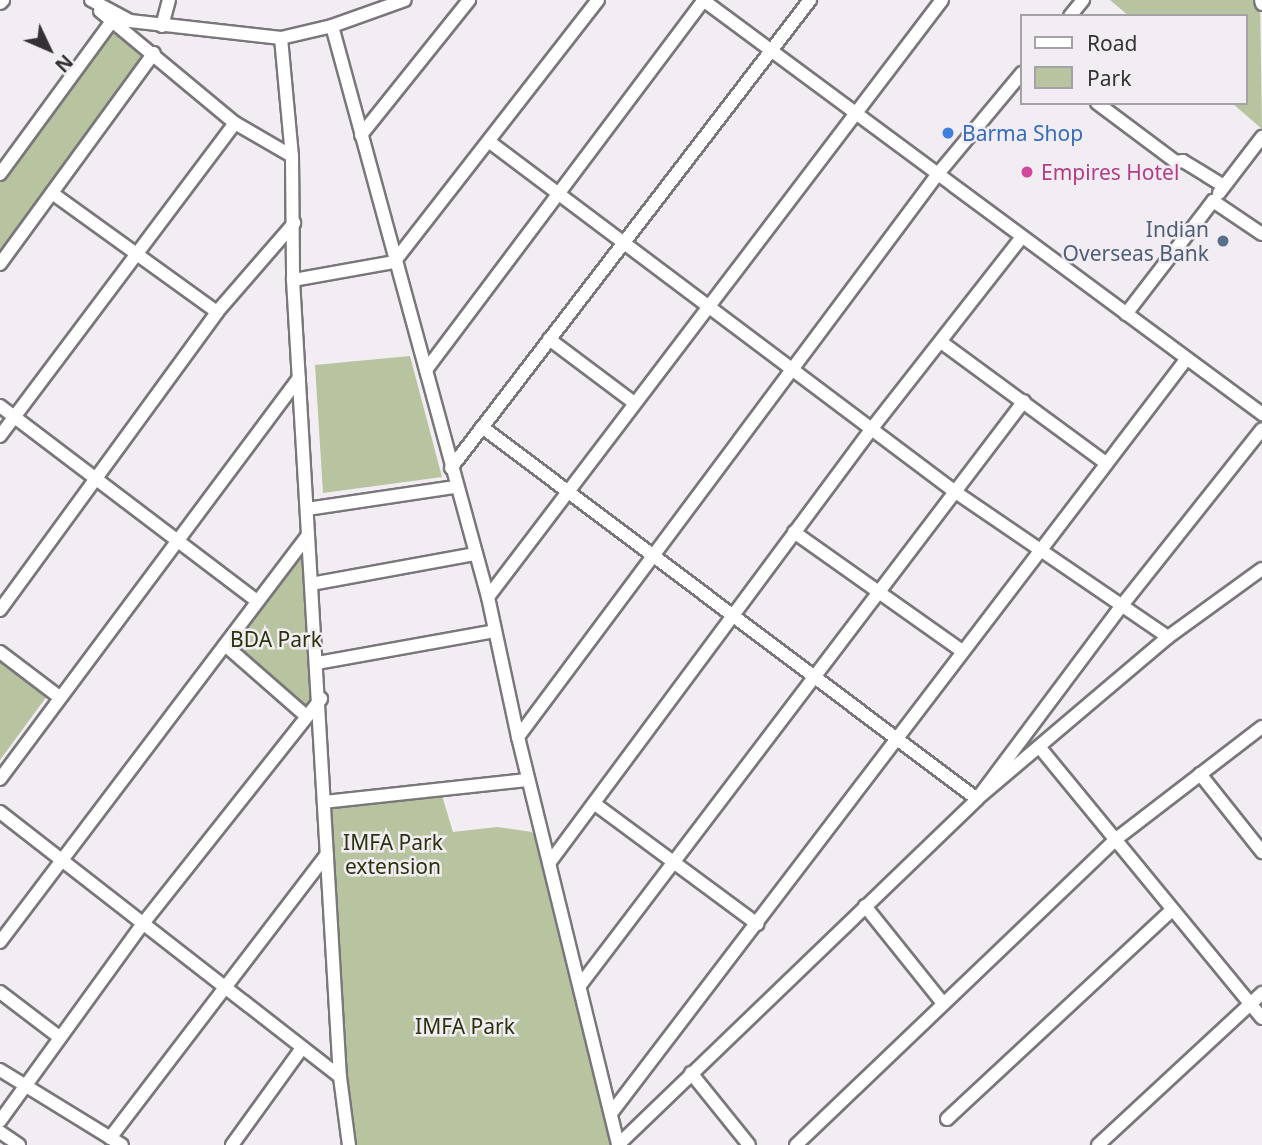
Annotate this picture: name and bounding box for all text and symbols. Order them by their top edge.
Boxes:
north arrow [14,14,84,84]
legend [1020,14,1248,105]
text: Road [1087,29,1137,57]
text: N [49,49,79,78]
text: Park [1087,64,1131,92]
place label: Barma Shop [962,120,1083,146]
marker: Barma Shop [940,125,956,141]
place label: Empires Hotel [1041,159,1179,185]
marker: Empires Hotel [1019,164,1035,180]
place label: Indian Overseas Bank [1063,216,1209,266]
marker: Indian Overseas Bank [1215,233,1231,249]
park label: BDA Park [230,626,322,652]
park label: IMFA Park extension [343,829,443,879]
park label: IMFA Park [415,1013,515,1039]

